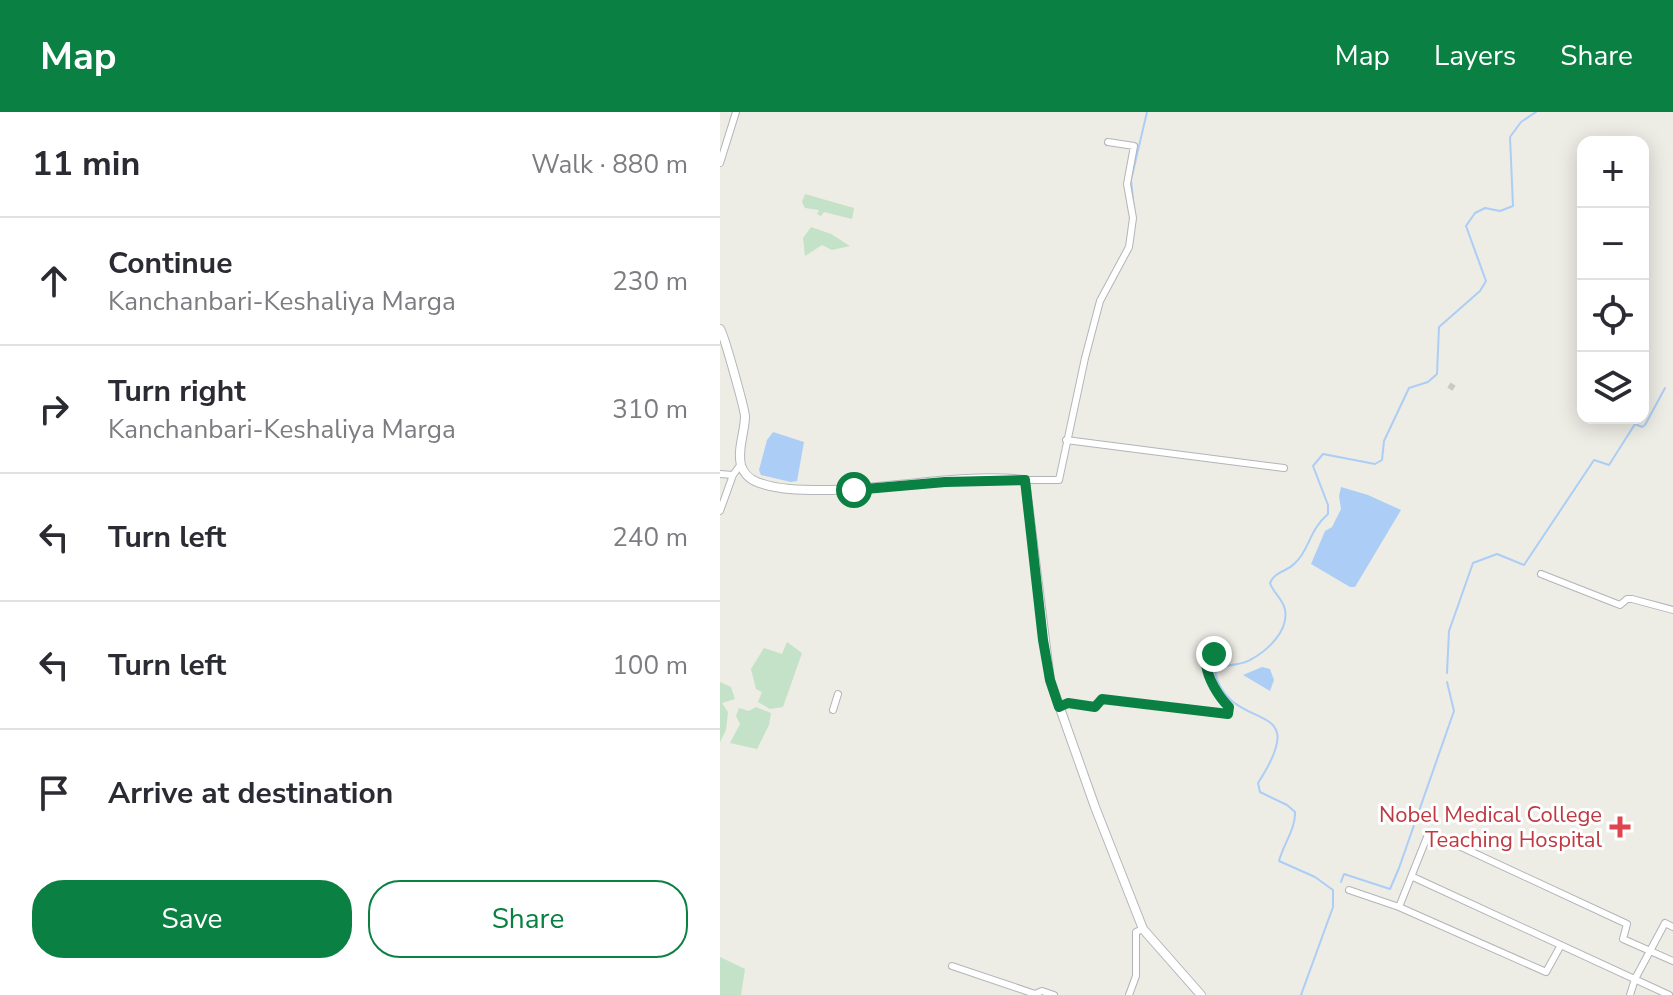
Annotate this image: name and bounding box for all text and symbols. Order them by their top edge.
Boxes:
text: Map [40,31,117,82]
text: Map [1335,37,1390,75]
text: Layers [1434,37,1516,75]
text: Share [1560,37,1633,75]
map controls [1577,136,1649,424]
button: + [1577,136,1649,208]
text: 11 min [32,141,140,187]
text: Walk · 880 m [531,147,688,182]
button: − [1577,208,1649,280]
text: Continue [108,243,233,284]
icon: ahead [32,259,76,303]
text: 230 m [612,264,688,299]
button: locate [1577,280,1649,352]
text: Kanchanbari-Keshaliya Marga [108,284,456,319]
button: layers [1577,352,1649,424]
text: Turn right [108,371,246,412]
icon: right [32,387,76,431]
text: 310 m [612,392,688,427]
text: Kanchanbari-Keshaliya Marga [108,412,456,447]
route start [836,472,872,508]
icon: left [32,515,76,559]
text: Turn left [108,517,226,558]
text: 240 m [612,520,688,555]
route end [1196,636,1232,672]
icon: left [32,643,76,687]
text: Turn left [108,645,226,686]
text: 100 m [612,648,688,683]
icon: arrive [32,771,76,815]
text: Arrive at destination [108,773,393,814]
place label: Nobel Medical College Teaching Hospital [1379,800,1602,855]
marker: Nobel Medical College Teaching Hospital [1609,816,1631,838]
button: Save [32,880,352,958]
button: Share [368,880,688,958]

